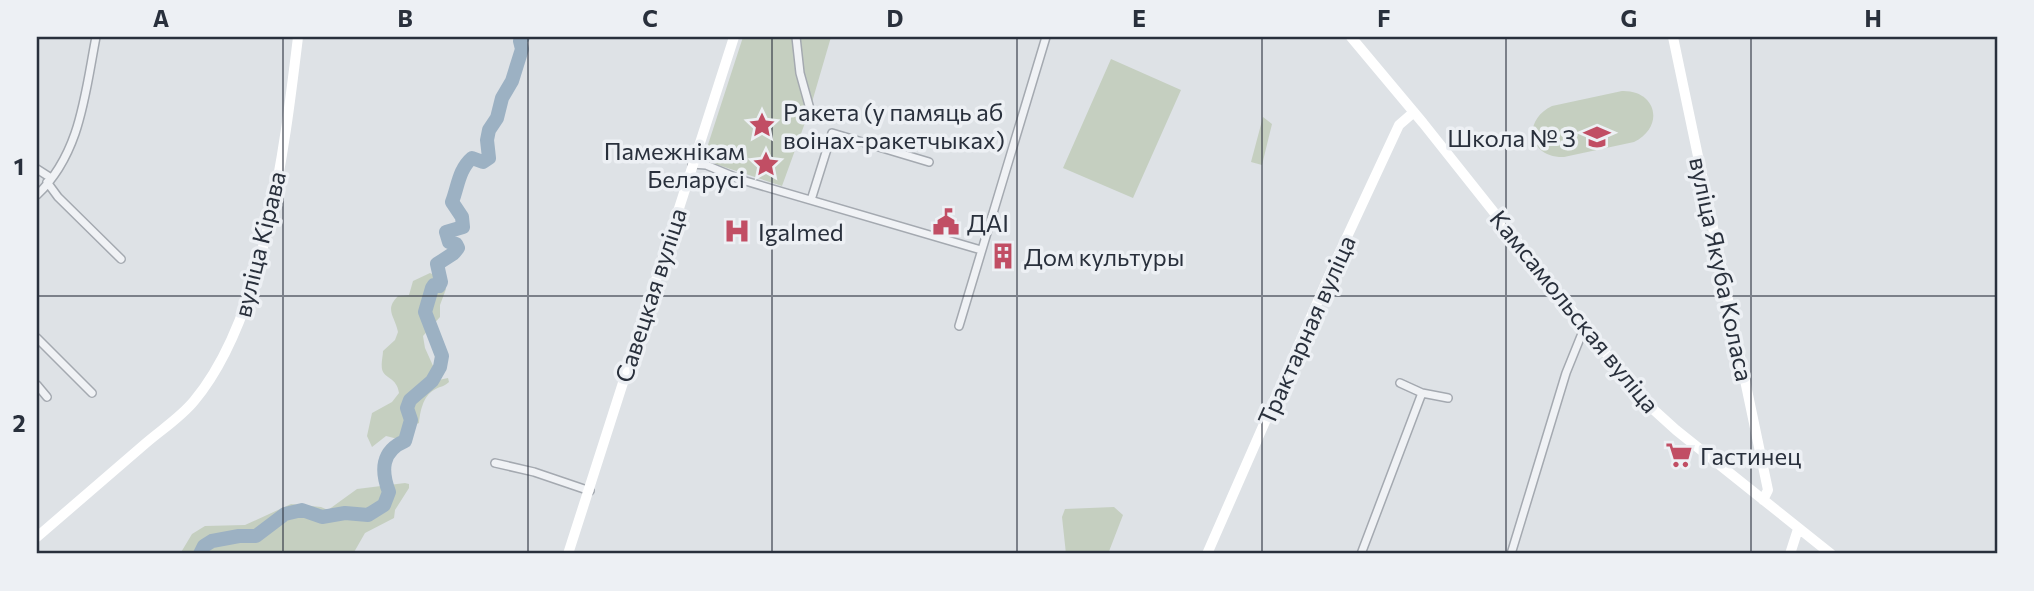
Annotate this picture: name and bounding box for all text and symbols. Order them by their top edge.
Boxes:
text: A [153,4,170,32]
text: B [397,4,413,32]
text: C [642,4,658,32]
text: D [887,4,904,32]
text: E [1132,4,1146,32]
text: F [1377,4,1391,32]
text: G [1621,4,1637,32]
text: H [1864,4,1882,32]
place label: Ракета (у памяць аб воінах-ракетчыках) [783,97,1005,154]
place icon: Ракета (у памяць аб воінах-ракетчыках) [747,110,777,140]
school or university icon: Школа № 3 [1582,122,1612,152]
place label: Школа № 3 [1447,123,1576,152]
place label: Памежнікам Беларусі [604,136,745,193]
place icon: Памежнікам Беларусі [751,149,781,179]
text: 1 [14,152,24,180]
street label: вуліца Якуба Коласа [1684,154,1760,384]
street label: вуліца Кірава [227,168,291,320]
street label: Савецкая вуліца [608,204,692,386]
street label: Камсамольская вуліца [1484,204,1666,418]
public building icon: ДАІ [931,207,961,237]
place label: ДАІ [967,208,1009,237]
hospital icon: Igalmed [722,216,752,246]
place label: Igalmed [758,217,844,246]
street label: Трактарная вуліца [1251,231,1361,429]
building icon: Дом культуры [988,241,1018,271]
place label: Дом культуры [1024,242,1184,271]
text: 2 [12,409,26,437]
supermarket icon: Гастинец [1664,440,1694,470]
place label: Гастинец [1700,441,1801,470]

